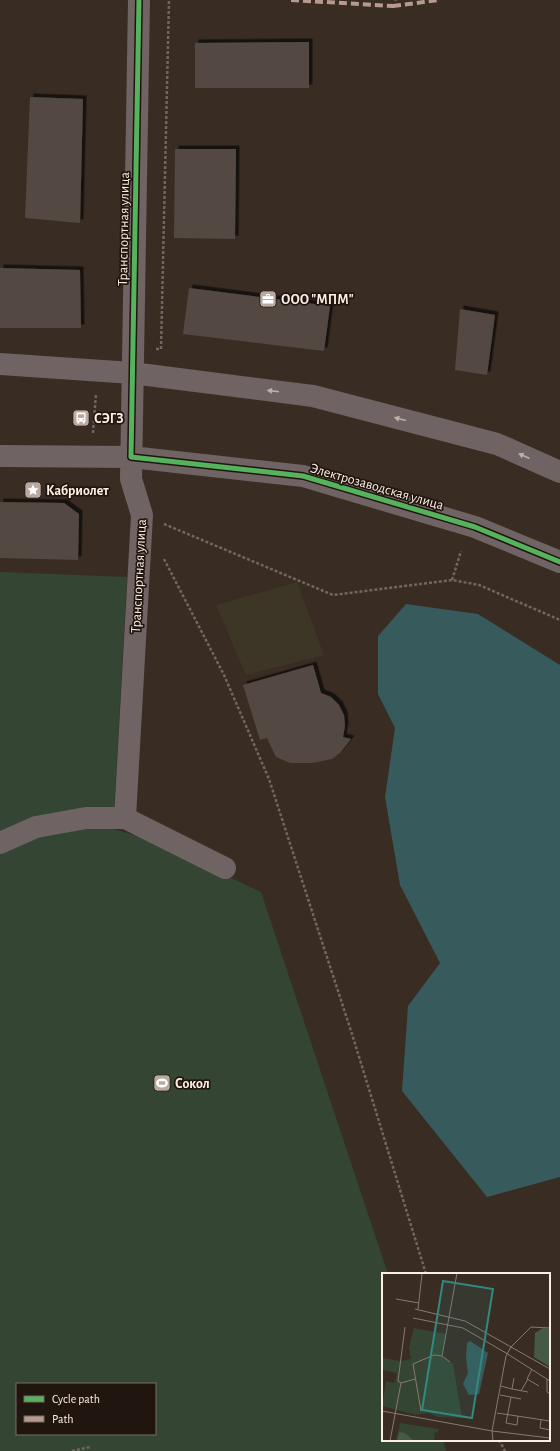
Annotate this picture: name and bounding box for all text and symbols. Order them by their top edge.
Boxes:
street label: Транспортная улица [116,171,132,286]
office icon: ООО "МПМ" [258,289,278,309]
place label: ООО "МПМ" [281,293,354,307]
one-way arrow [267,388,279,394]
bus stop icon: СЭГЗ [71,408,91,428]
place label: СЭГЗ [94,412,124,426]
one-way arrow [394,416,406,422]
one-way arrow [519,453,530,459]
street label: Электрозаводская улица [308,461,446,513]
place icon: Кабриолет [23,480,43,500]
place label: Кабриолет [46,484,109,498]
street label: Транспортная улица [129,518,149,633]
sports icon: Сокол [152,1073,172,1093]
place label: Сокол [175,1077,210,1091]
inset map [382,1273,550,1441]
legend [16,1383,156,1435]
text: Cycle path [52,1393,100,1406]
text: Path [52,1413,74,1425]

